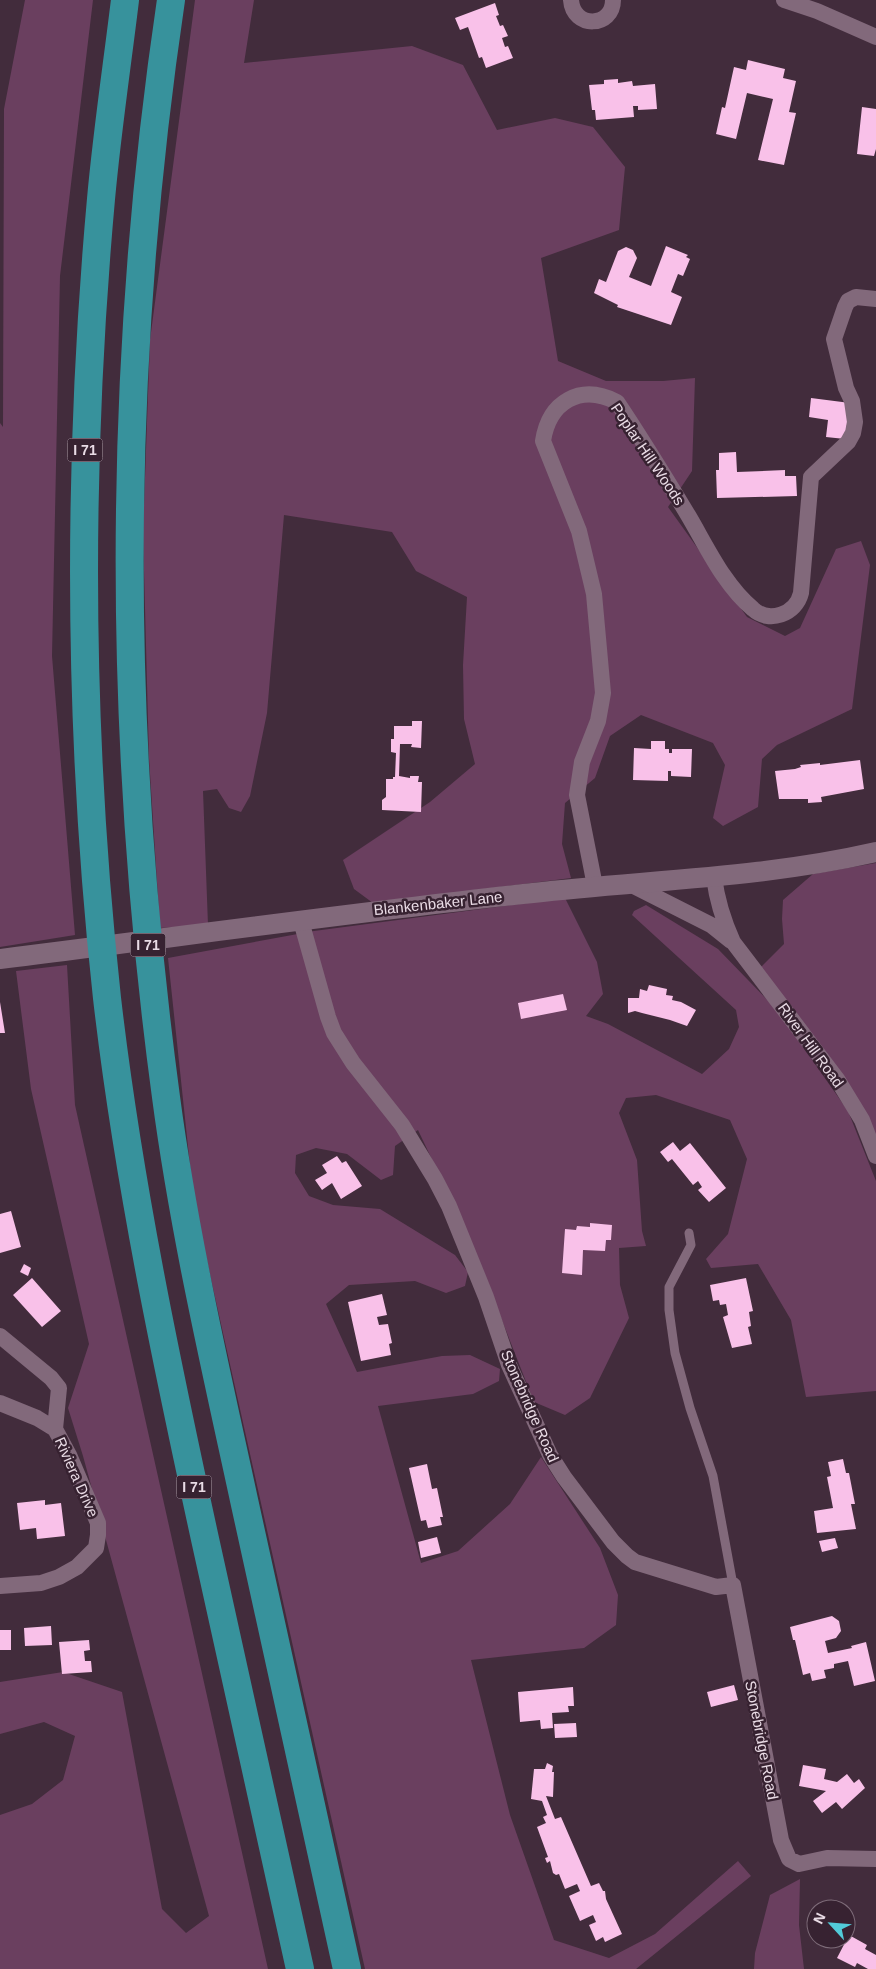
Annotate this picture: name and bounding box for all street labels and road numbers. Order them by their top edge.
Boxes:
street label: Poplar Hill Woods [608,400,688,508]
road number: I 71 [68,438,102,462]
street label: Blankenbaker Lane [373,888,503,918]
road number: I 71 [130,934,166,956]
street label: River Hill Road [775,1000,847,1090]
street label: Stonebridge Road [498,1347,562,1465]
street label: Riviera Drive [52,1434,102,1520]
road number: I 71 [176,1475,212,1498]
street label: Stonebridge Road [742,1679,782,1801]

